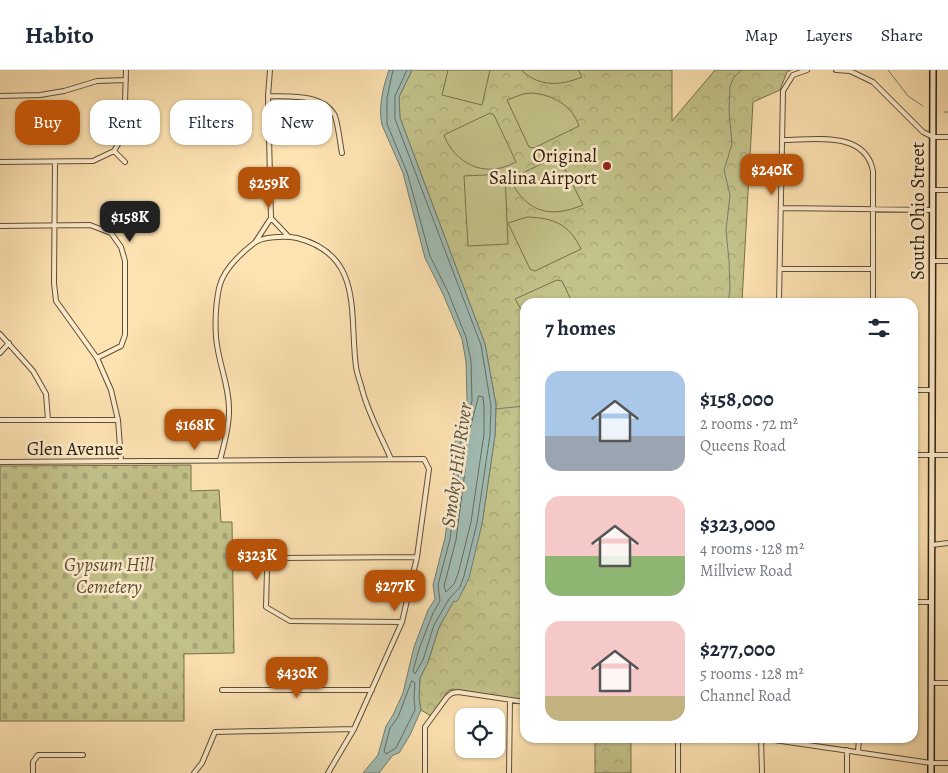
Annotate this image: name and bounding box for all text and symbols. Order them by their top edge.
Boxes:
text: Habito [25,19,94,51]
text: Map [745,23,778,47]
text: Layers [806,23,853,47]
text: Share [881,23,923,47]
chip: Buy [15,100,80,145]
chip: Rent [90,100,160,145]
chip: Filters [170,100,252,145]
chip: New [262,100,332,145]
street label: South Ohio Street [905,142,931,280]
place label: Original Salina Airport [489,143,597,191]
pin: $240K [737,154,807,196]
text: $240K [751,159,793,181]
marker: Original Salina Airport [601,160,613,172]
pin: $259K [234,166,304,209]
text: $259K [249,172,289,194]
pin: $158K [95,200,165,243]
text: $158K [111,206,149,228]
text: 7 homes [545,314,616,342]
icon: filters [865,314,893,342]
text: $158,000 [700,385,774,413]
icon: home [585,391,645,451]
water label: Smoky Hill River [434,400,479,529]
pin: $168K [160,408,230,451]
text: 2 rooms · 72 m² [700,413,798,435]
text: $168K [176,414,214,436]
text: Queens Road [700,435,786,457]
street label: Glen Avenue [27,436,123,462]
text: $323,000 [700,510,775,538]
icon: home [585,516,645,576]
pin: $323K [222,538,292,581]
text: 4 rooms · 128 m² [700,538,804,560]
text: $323K [237,544,277,566]
park label: Gypsum Hill Cemetery [64,552,154,600]
text: Millview Road [700,560,792,582]
pin: $277K [360,570,430,612]
text: $277K [375,575,415,597]
text: $277,000 [700,635,775,663]
icon: home [585,641,645,701]
pin: $430K [262,656,332,699]
text: $430K [277,662,317,684]
text: 5 rooms · 128 m² [700,663,804,685]
text: Channel Road [700,685,791,707]
map controls [455,708,505,758]
button: locate [455,708,505,758]

